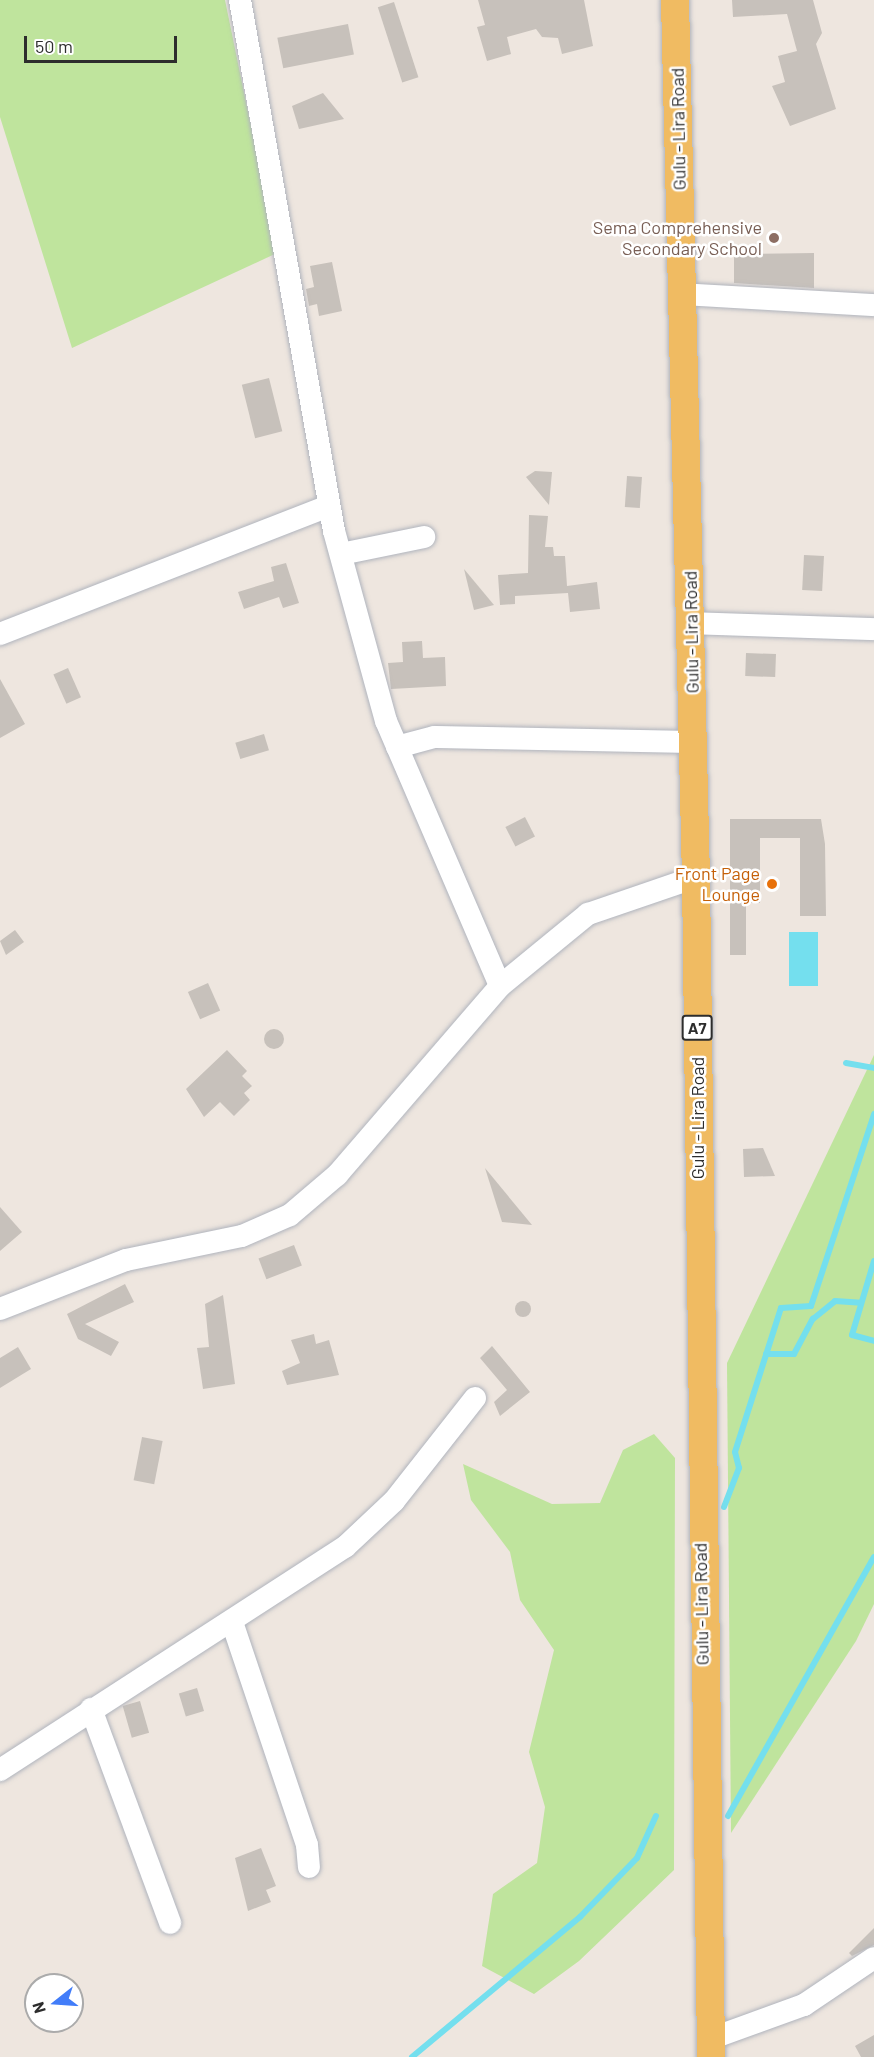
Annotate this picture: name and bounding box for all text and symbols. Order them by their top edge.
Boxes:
scale bar [27,24,180,62]
text: 50 m [35,35,73,57]
street label: Gulu - Lira Road [666,67,690,191]
place label: Sema Comprehensive Secondary School [593,217,762,260]
marker: Sema Comprehensive Secondary School [767,231,781,245]
street label: Gulu - Lira Road [679,570,703,694]
place label: Front Page Lounge [675,863,760,906]
marker: Front Page Lounge [765,877,779,891]
road number: A7 [680,1015,714,1041]
street label: Gulu - Lira Road [686,1057,708,1179]
street label: Gulu - Lira Road [689,1542,713,1666]
north arrow [24,1973,84,2033]
text: N [28,2000,49,2016]

